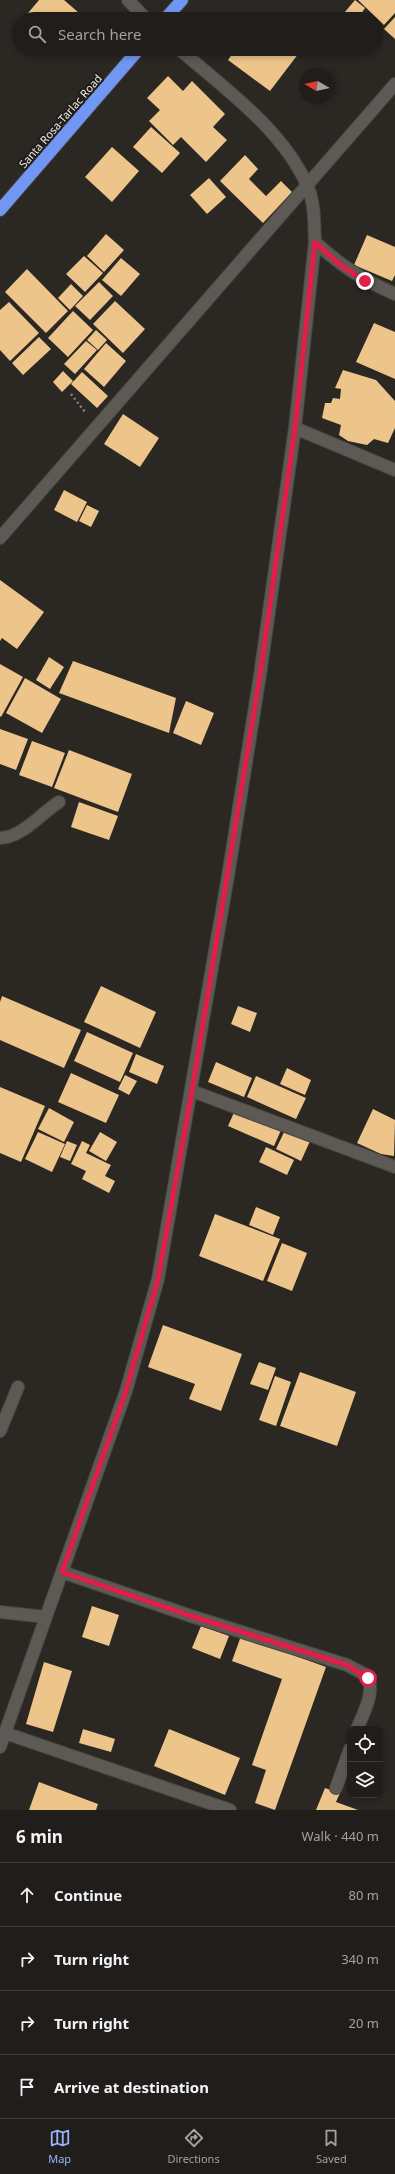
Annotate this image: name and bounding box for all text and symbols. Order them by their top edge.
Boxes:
search box [12,12,383,56]
icon: search [26,23,48,45]
text: Search here [58,24,141,44]
north arrow [299,68,335,104]
street label: Santa Rosa-Tarlac Road [15,71,105,171]
route end [356,272,374,290]
route start [359,1669,377,1687]
map controls [347,1726,383,1798]
button: locate [347,1726,383,1762]
button: layers [347,1762,383,1798]
text: 6 min [16,1825,63,1848]
text: Walk · 440 m [301,1827,379,1845]
icon: ahead [16,1884,38,1906]
text: Continue [54,1885,122,1905]
text: 80 m [349,1886,379,1904]
icon: right [16,1948,38,1970]
text: Turn right [54,1949,129,1969]
text: 340 m [341,1950,379,1968]
icon: right [16,2012,38,2034]
text: Turn right [54,2013,129,2033]
text: 20 m [349,2014,379,2032]
icon: arrive [16,2076,38,2098]
text: Arrive at destination [54,2077,209,2097]
tab: Map [48,2127,71,2166]
tab: Directions [167,2127,220,2166]
tab: Saved [316,2127,347,2166]

